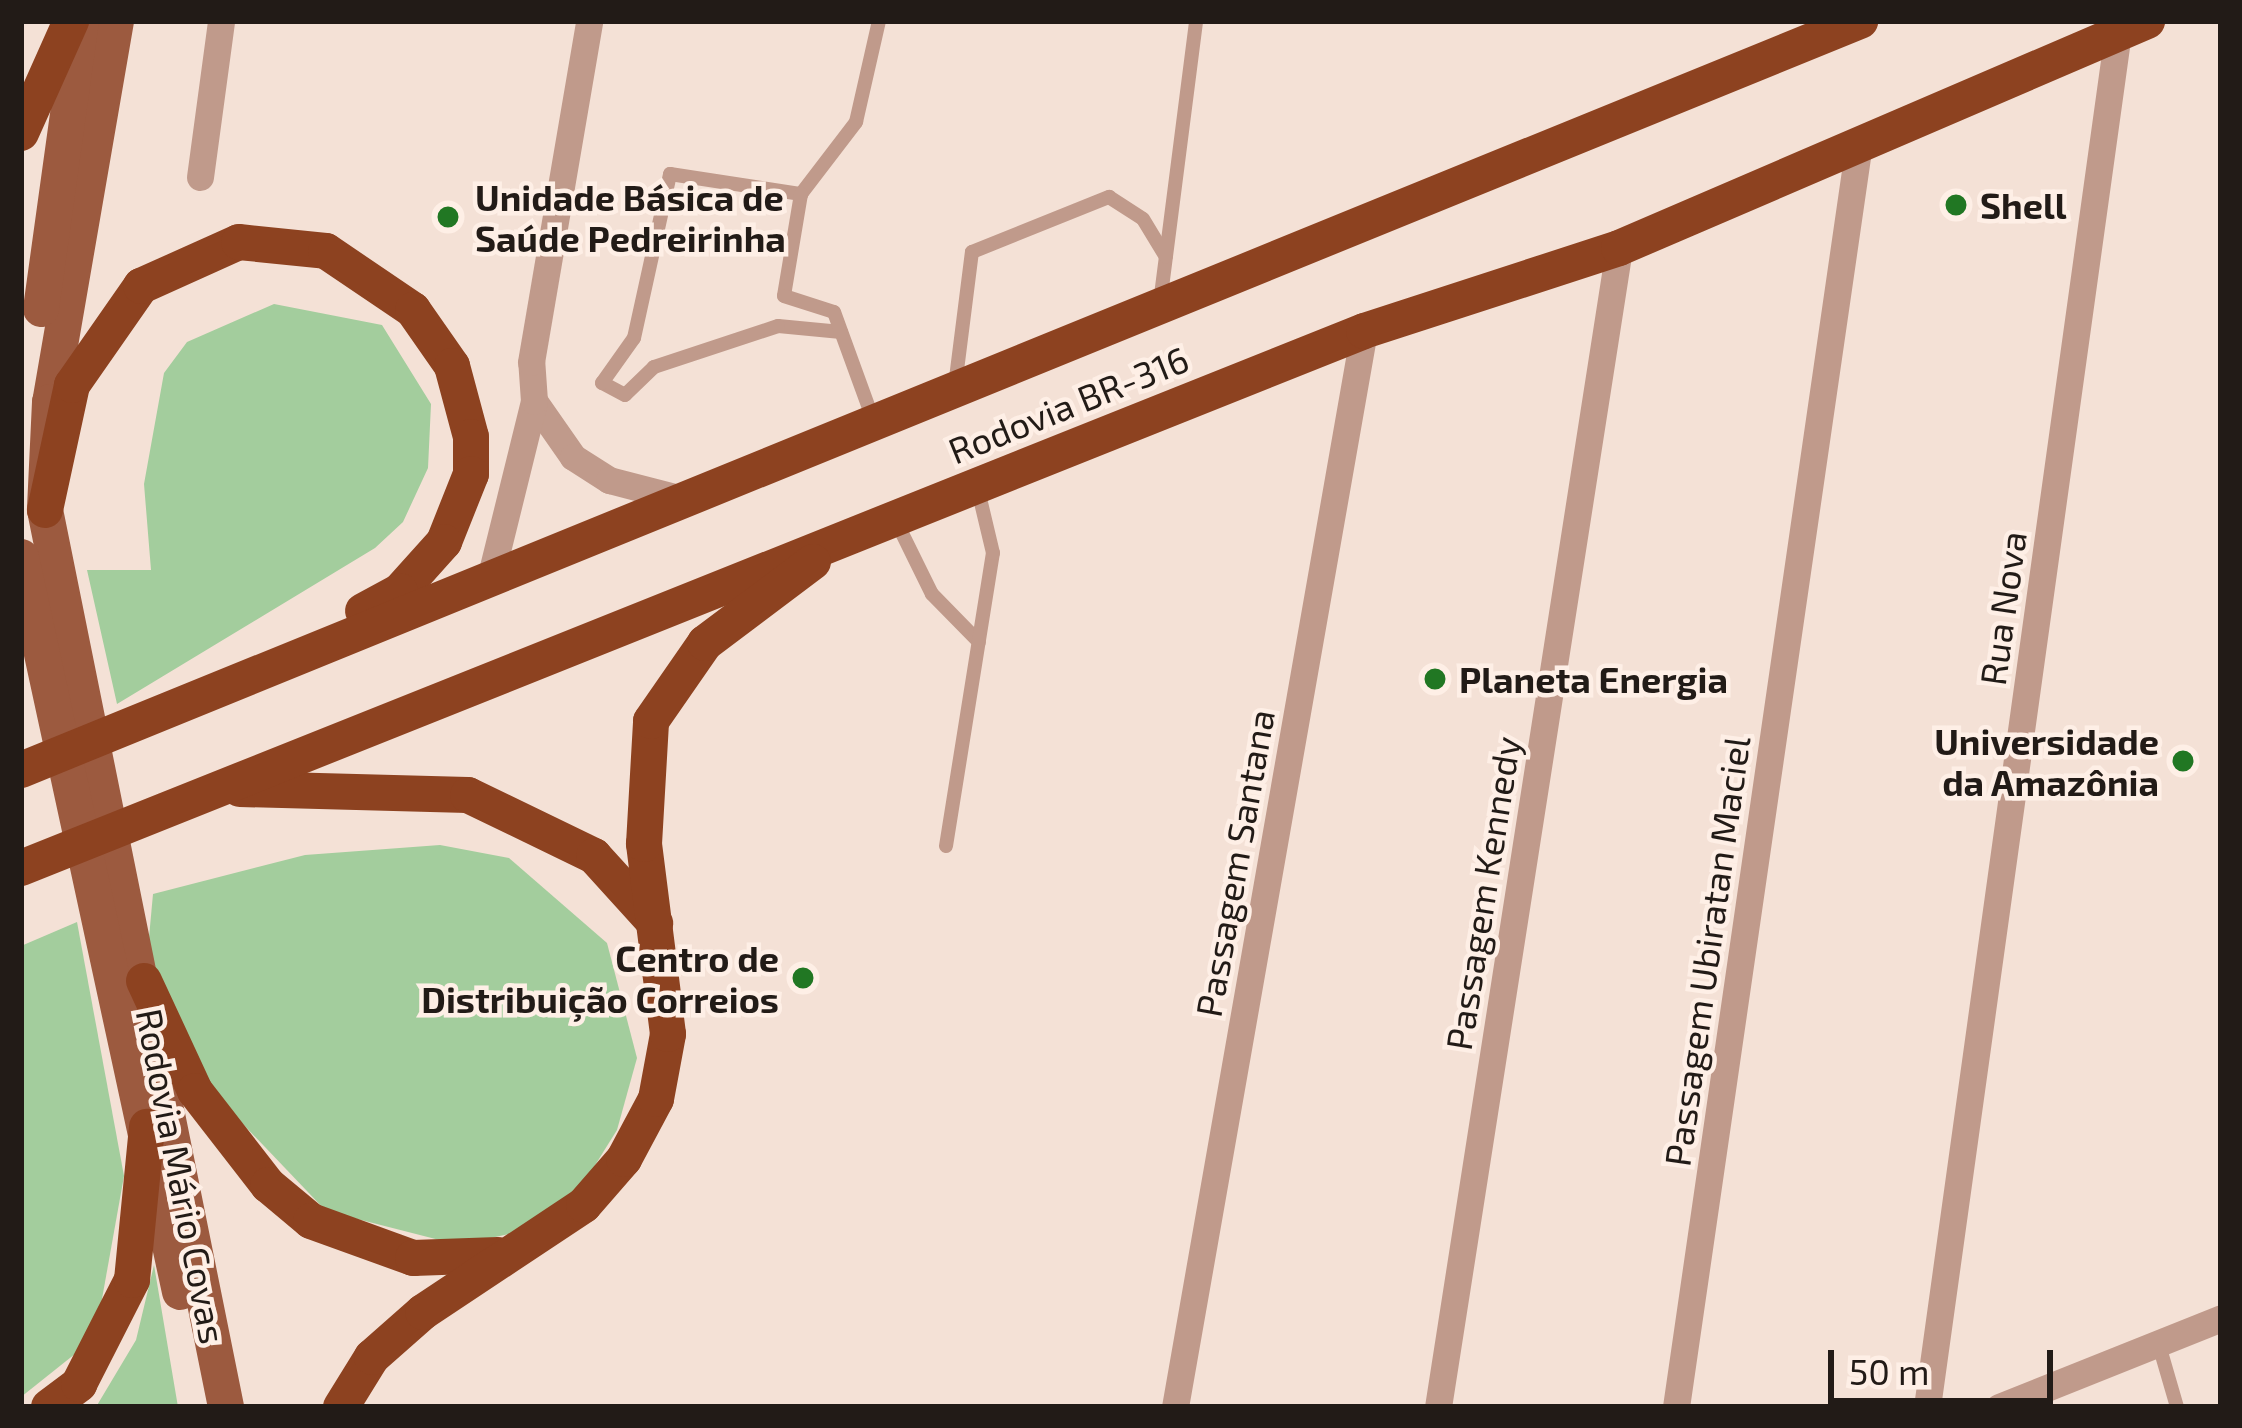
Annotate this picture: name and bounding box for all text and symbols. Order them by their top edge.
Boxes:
place label: Unidade Básica de Saúde Pedreirinha [475,174,786,259]
place label: Shell [1980,183,2067,227]
marker: Shell [1943,192,1969,218]
marker: Unidade Básica de Saúde Pedreirinha [432,201,464,233]
street label: Rodovia BR-316 [942,336,1194,472]
street label: Rua Nova [1970,528,2034,688]
place label: Planeta Energia [1459,657,1728,701]
marker: Planeta Energia [1422,666,1448,692]
street label: Passagem Santana [1186,706,1282,1020]
place label: Universidade da Amazônia [1934,718,2159,803]
street label: Passagem Kennedy [1436,733,1528,1053]
street label: Passagem Ubiratan Maciel [1654,733,1758,1169]
marker: Universidade da Amazônia [2170,748,2196,774]
place label: Centro de Distribuição Correios [421,935,779,1020]
marker: Centro de Distribuição Correios [790,965,816,991]
street label: Rodovia Mário Covas [128,1005,236,1347]
scale bar [1834,1326,2059,1400]
text: 50 m [1849,1349,1930,1392]

